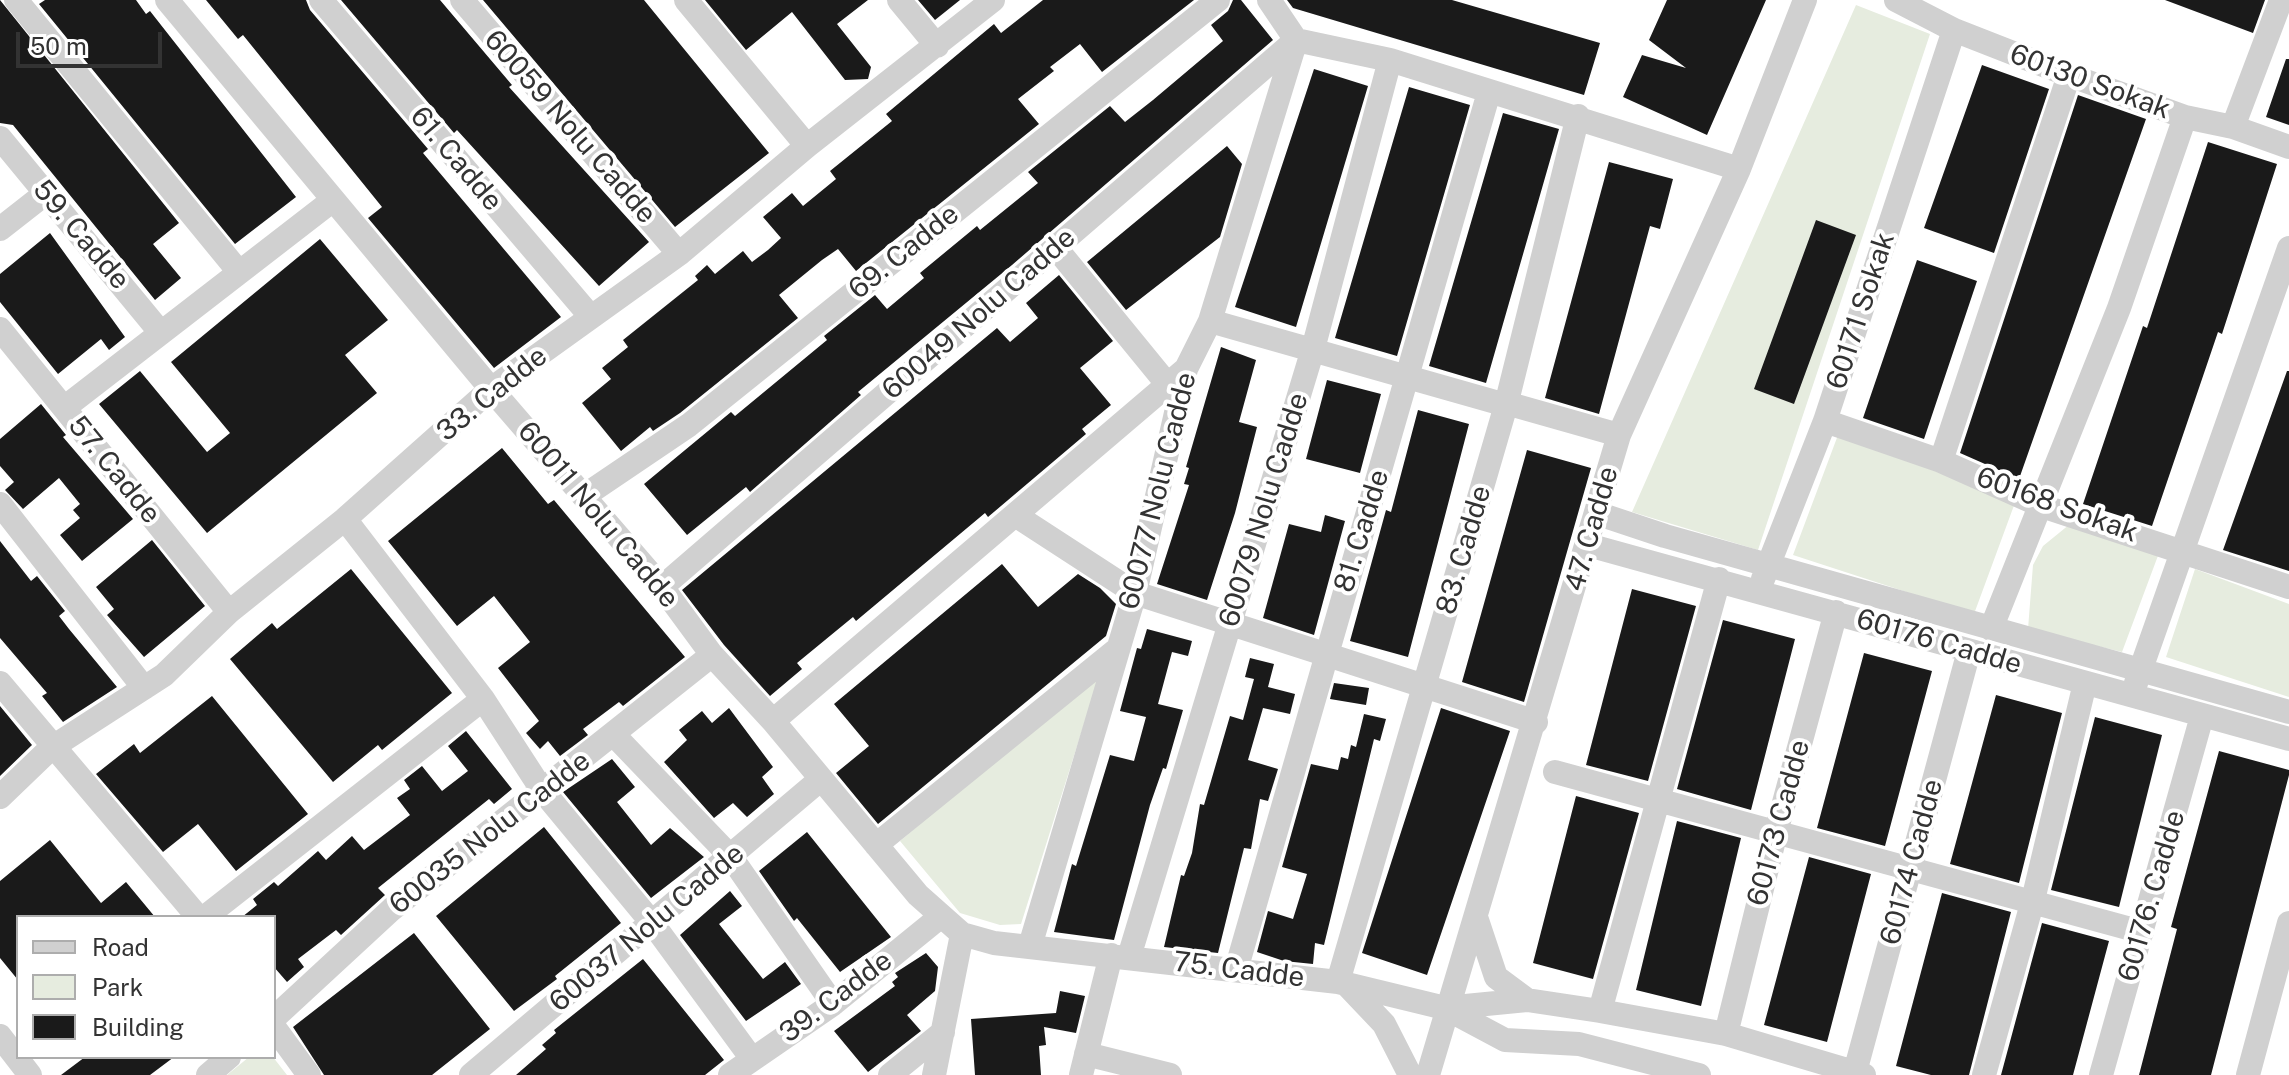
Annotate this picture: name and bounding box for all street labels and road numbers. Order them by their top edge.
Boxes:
street label: 60059 Nolu Cadde [477,23,663,231]
street label: 60130 Sokak [2005,37,2175,127]
street label: 61. Cadde [403,100,509,218]
street label: 59. Cadde [26,174,136,296]
street label: 69. Cadde [842,198,966,306]
street label: 60049 Nolu Cadde [876,221,1082,407]
street label: 60171 Sokak [1820,229,1902,393]
street label: 33. Cadde [430,339,554,449]
street label: 60077 Nolu Cadde [1112,369,1204,613]
street label: 60079 Nolu Cadde [1212,389,1316,631]
street label: 57. Cadde [61,410,167,530]
street label: 60011 Nolu Cadde [510,415,686,615]
street label: 60168 Sokak [1972,460,2142,550]
street label: 47. Cadde [1558,463,1626,595]
street label: 81. Cadde [1327,466,1397,596]
street label: 83. Cadde [1430,482,1498,618]
street label: 60176 Cadde [1853,602,2025,682]
street label: 60173 Cadde [1741,736,1817,910]
street label: 60035 Nolu Cadde [383,744,597,922]
street label: 60174 Cadde [1874,776,1950,948]
street label: 60176. Cadde [2112,807,2192,985]
street label: 60037 Nolu Cadde [543,837,751,1019]
street label: 39. Cadde [773,944,899,1050]
street label: 75. Cadde [1172,945,1306,995]

